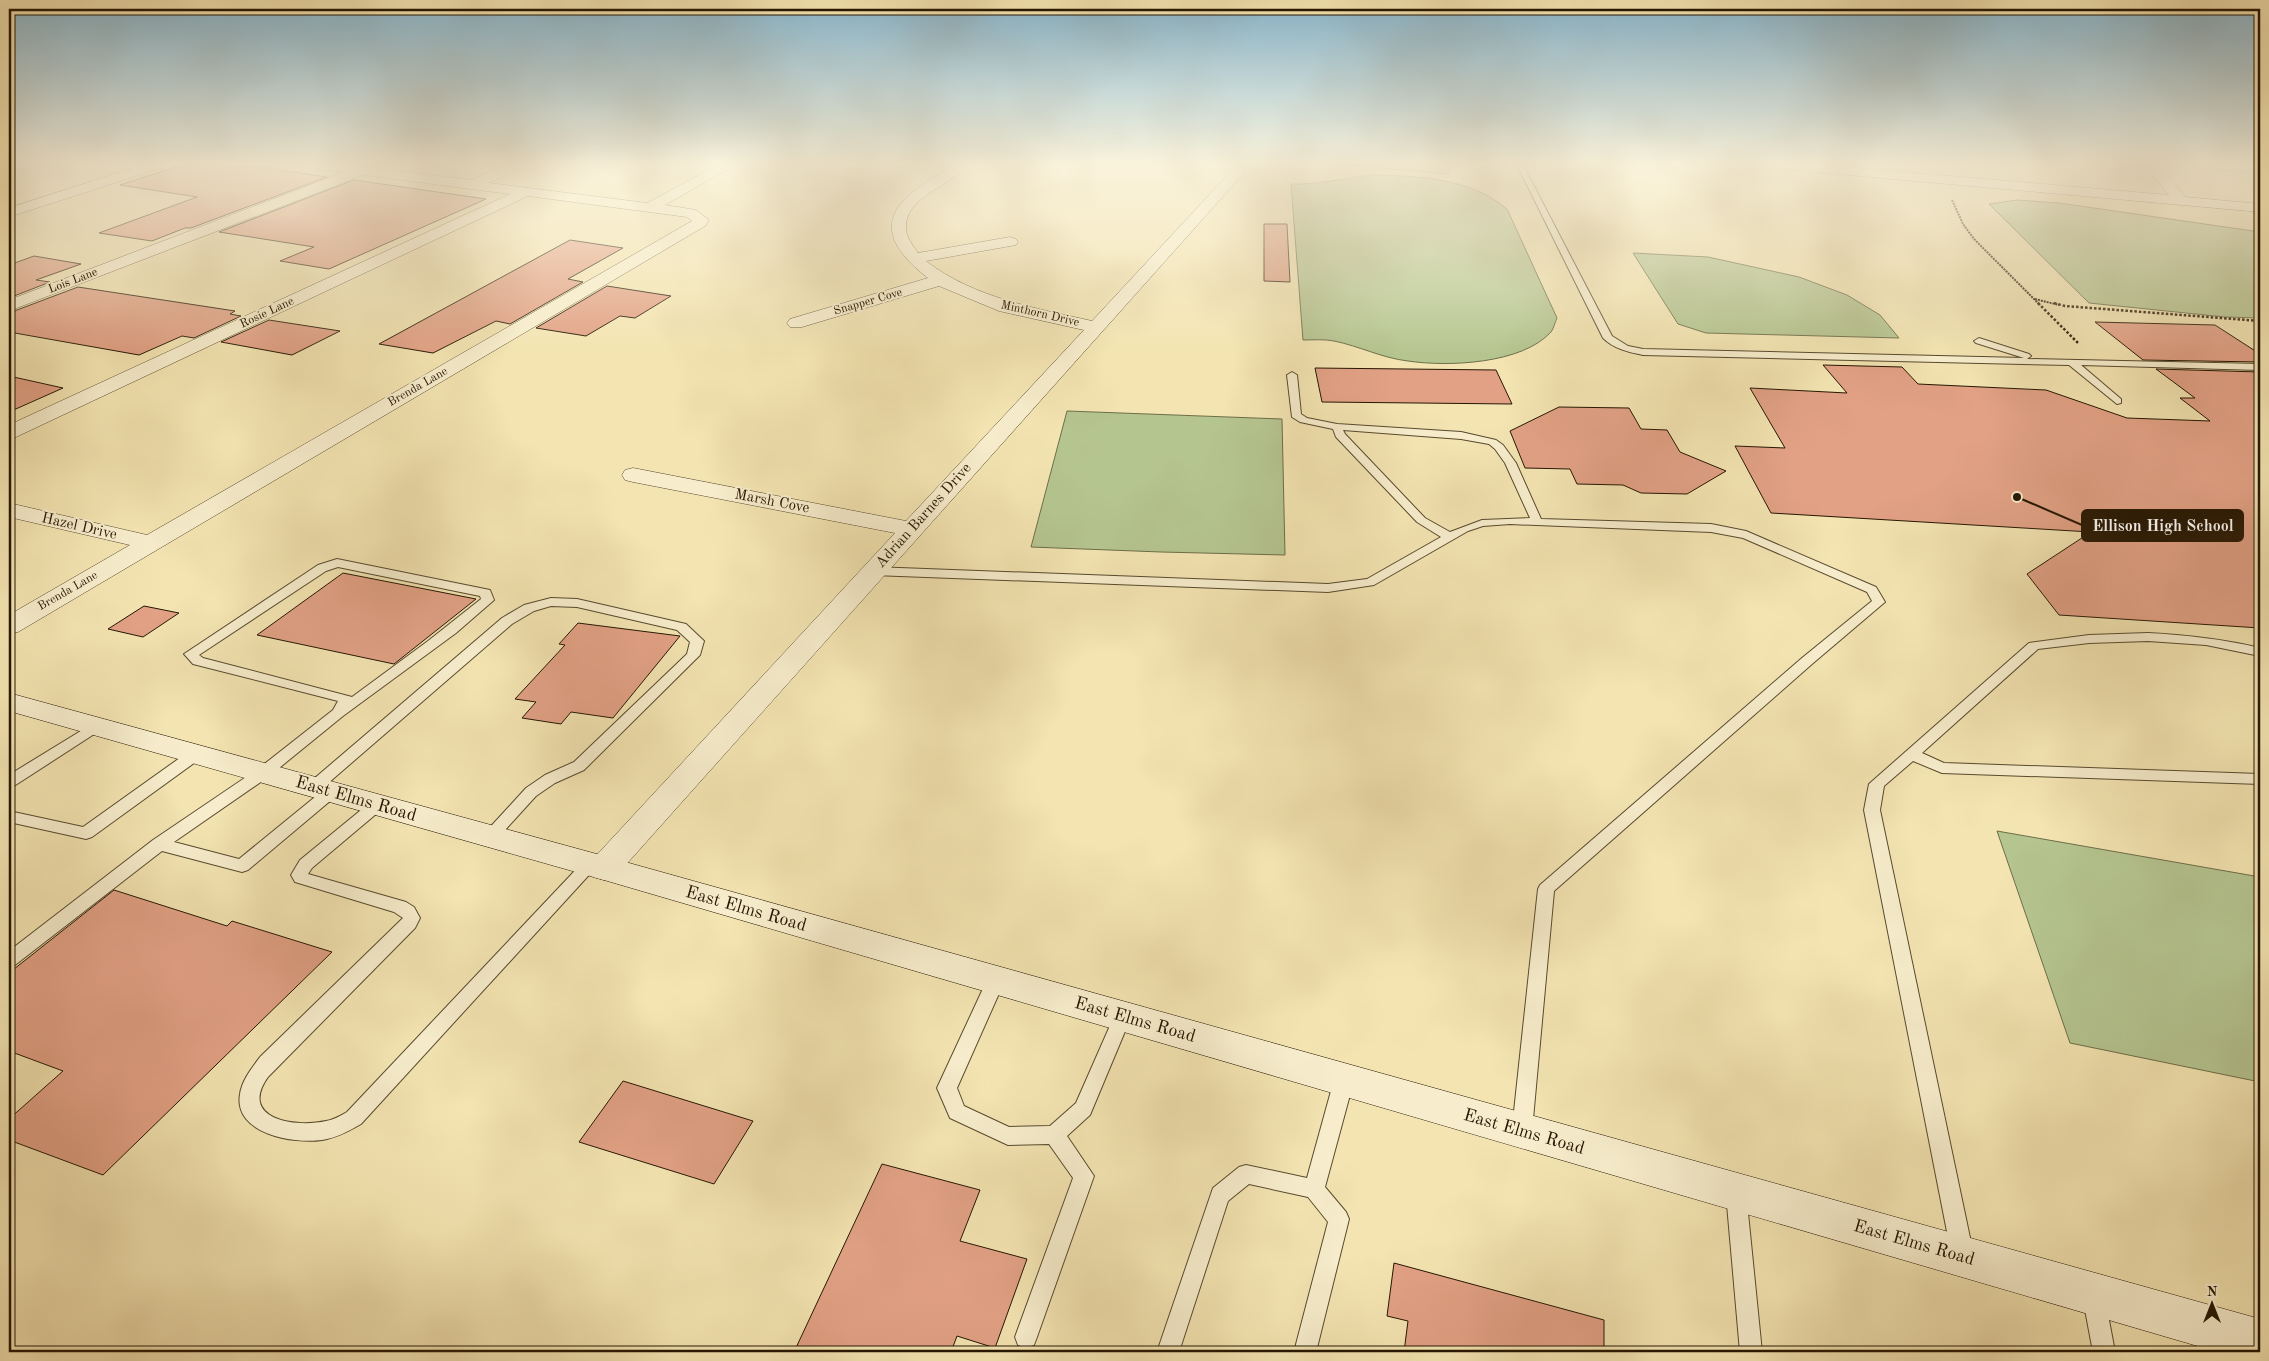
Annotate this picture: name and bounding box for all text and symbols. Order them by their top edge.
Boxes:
street label: Lois Lane [47,266,100,296]
street label: Snapper Cove [832,286,904,318]
street label: Rosie Lane [238,295,296,331]
street label: Minthorn Drive [1000,299,1081,329]
street label: Brenda Lane [386,365,450,409]
street label: Adrian Barnes Drive [873,461,975,571]
street label: Marsh Cove [733,487,811,517]
callout: Ellison High School [2082,510,2243,541]
street label: Hazel Drive [40,511,118,543]
text: Ellison High School [2092,519,2234,535]
street label: Brenda Lane [36,569,100,613]
street label: East Elms Road [293,773,419,825]
street label: East Elms Road [683,883,809,935]
street label: East Elms Road [1072,994,1198,1046]
street label: East Elms Road [1461,1106,1587,1158]
street label: East Elms Road [1851,1217,1977,1269]
north arrow [2186,1278,2236,1328]
text: N [2207,1285,2218,1299]

